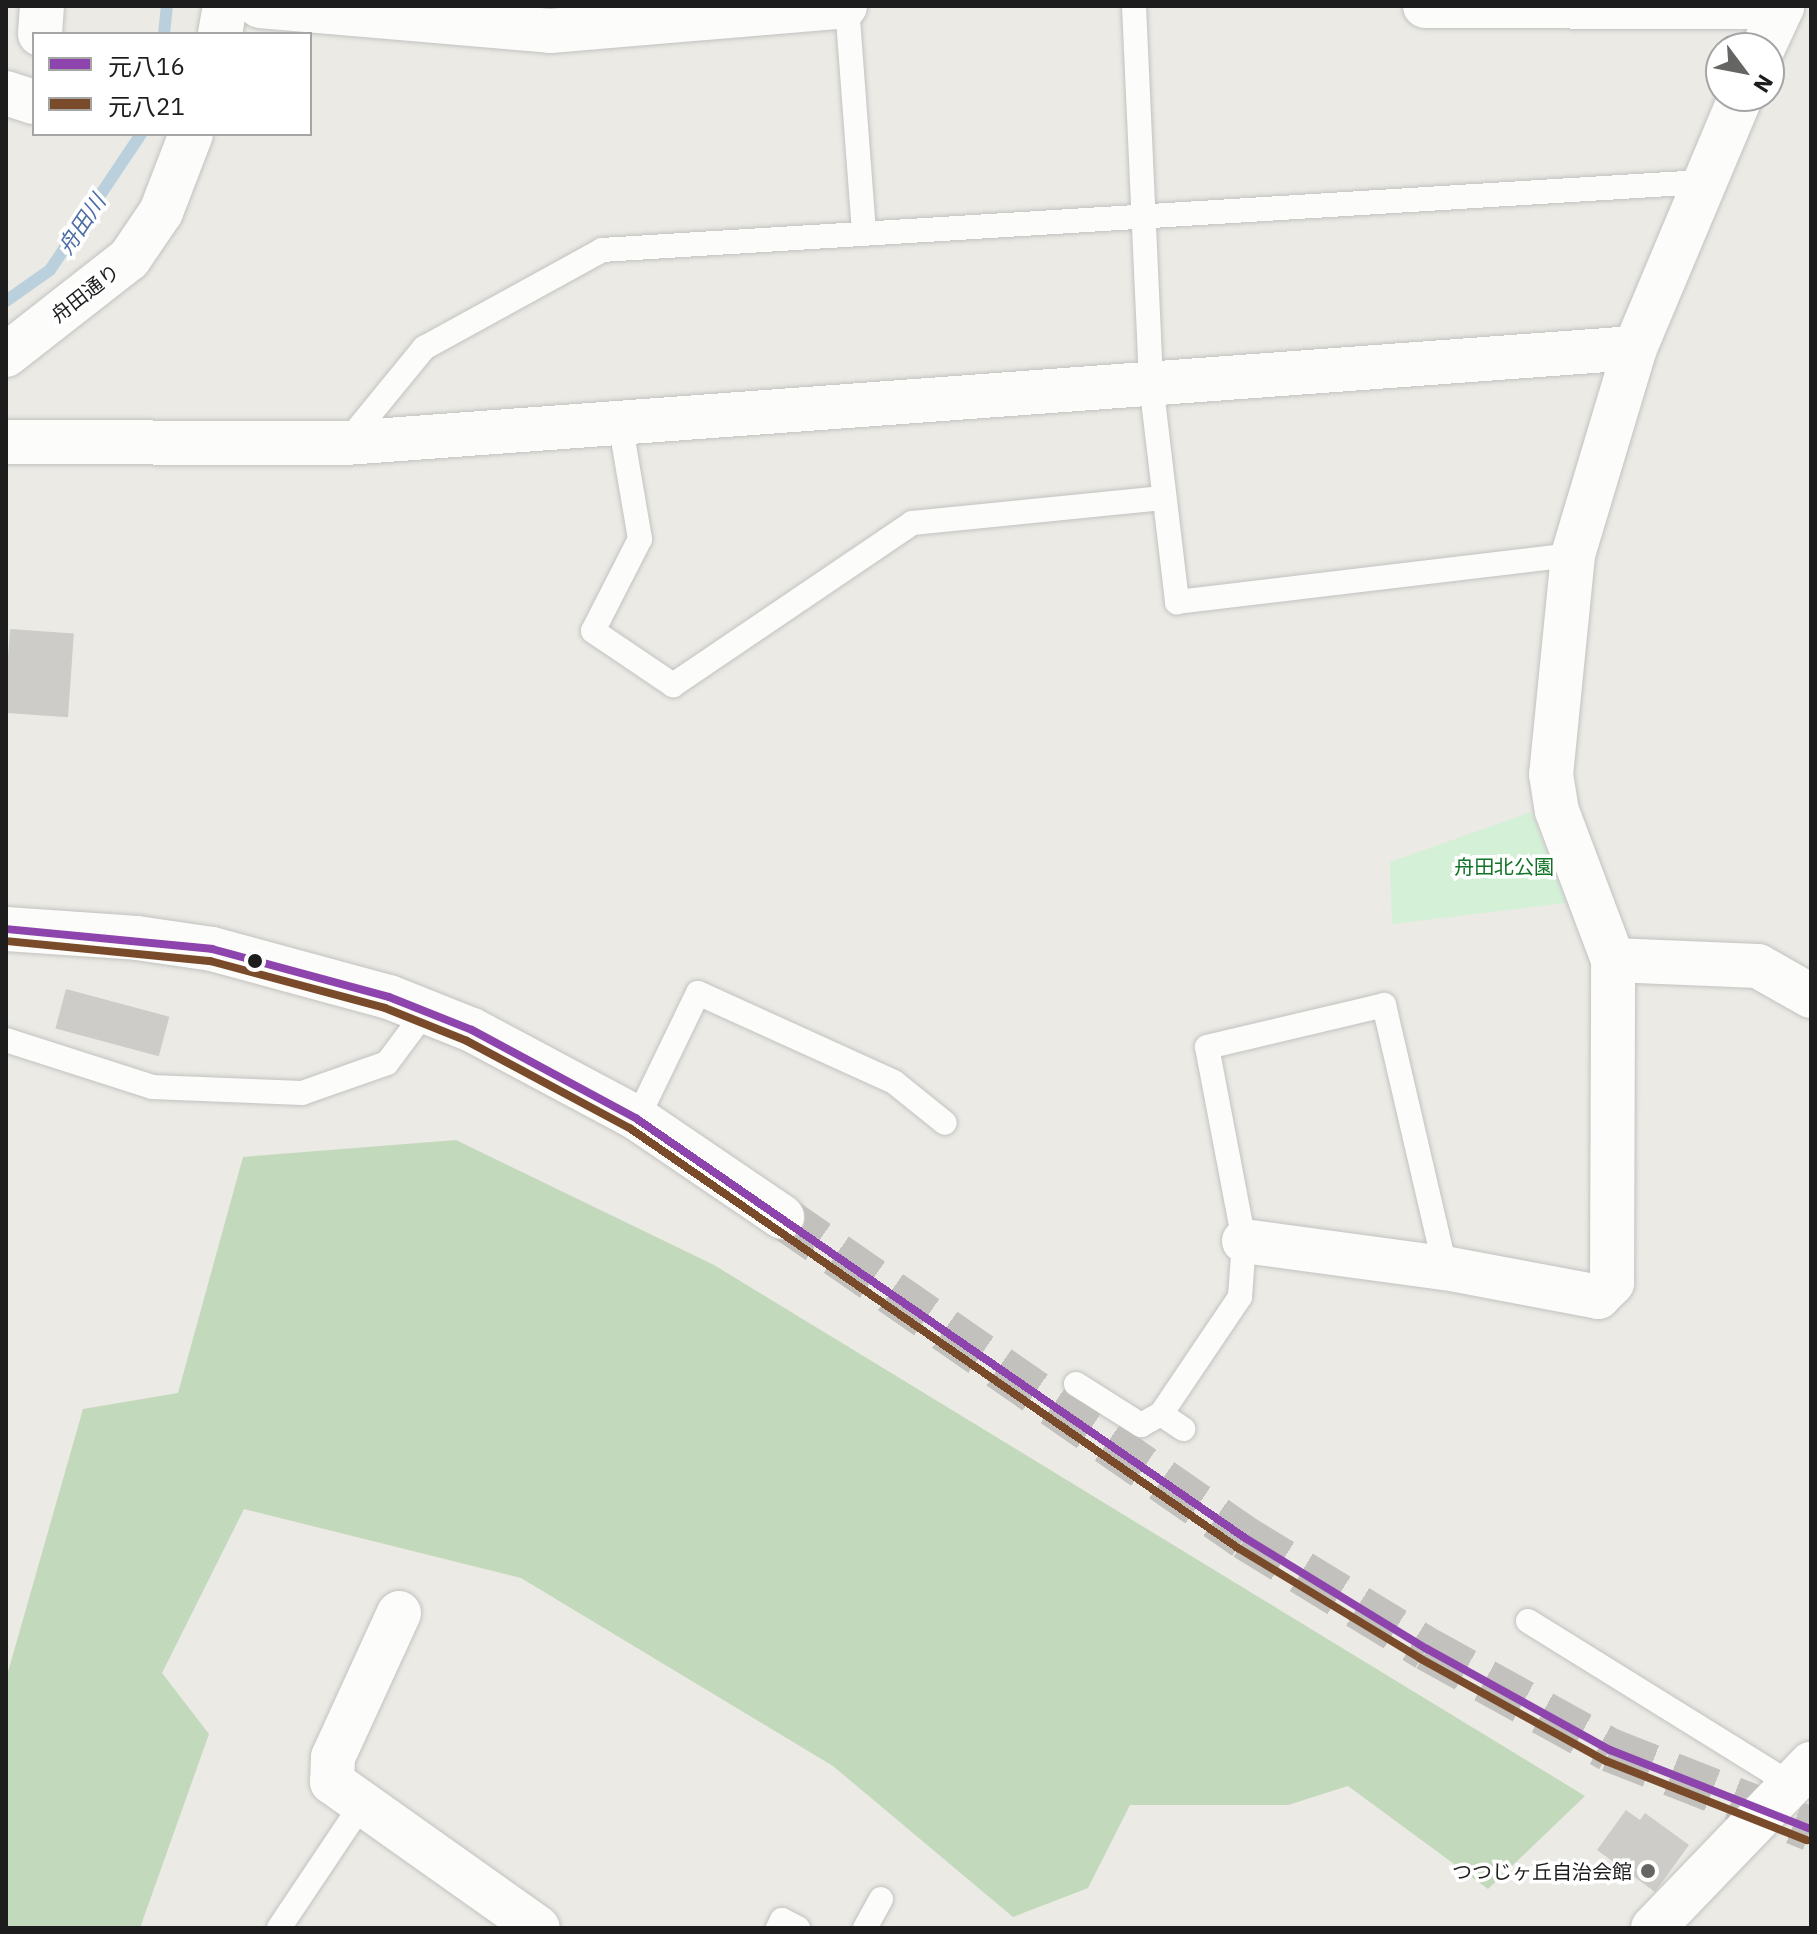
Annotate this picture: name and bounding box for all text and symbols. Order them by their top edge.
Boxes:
legend [32,32,312,136]
north arrow [1705,32,1785,112]
text: 元八16 [108,50,185,82]
text: N [1748,69,1781,98]
text: 元八21 [108,90,185,122]
water label: 舟田川 [52,189,110,259]
street label: 舟田通り [46,259,124,327]
park label: 舟田北公園 [1454,854,1554,878]
unlabelled marker [247,953,263,969]
place label: つつじヶ丘自治会館 [1452,1859,1632,1883]
marker: つつじヶ丘自治会館 [1639,1862,1657,1880]

